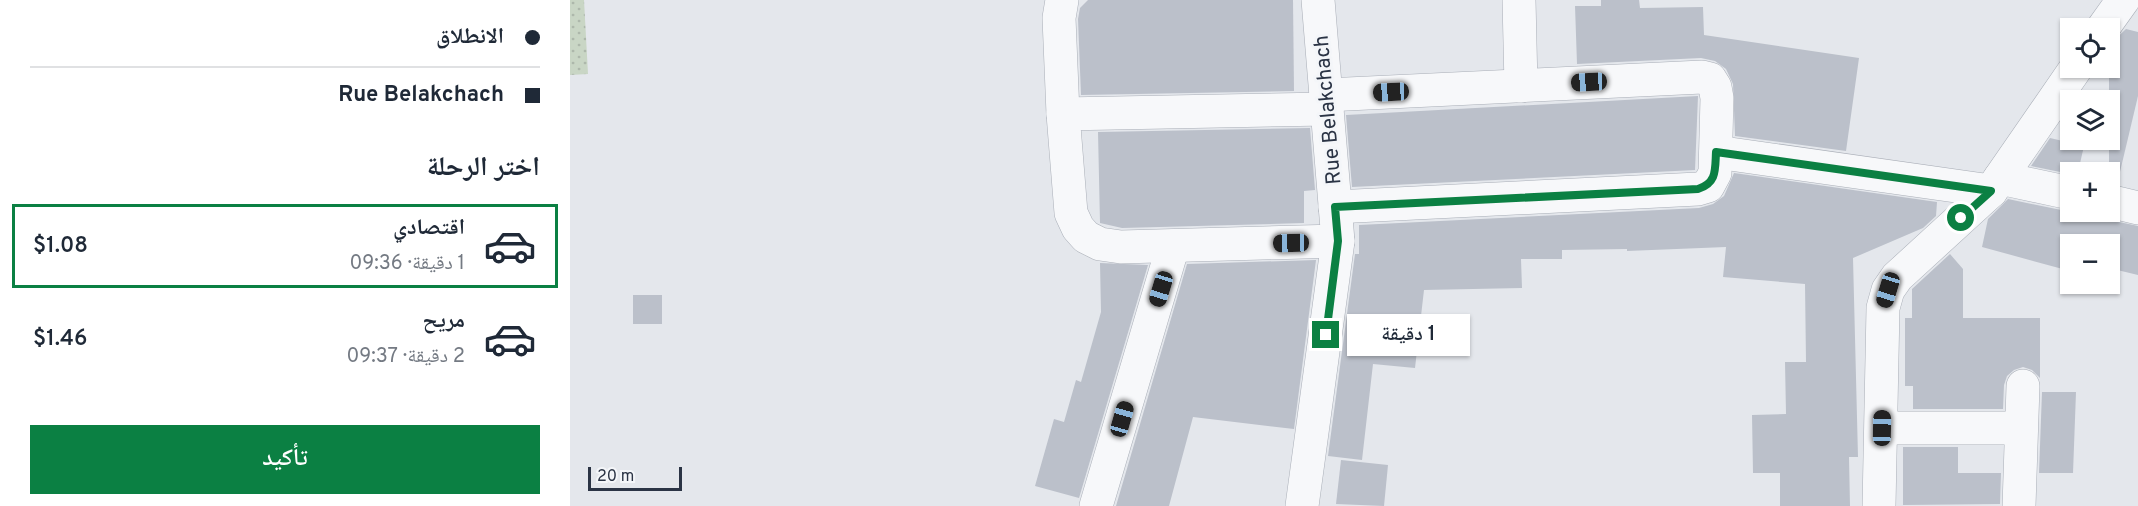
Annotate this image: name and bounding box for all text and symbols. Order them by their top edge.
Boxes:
map controls [2060,18,2120,294]
button: locate [2060,18,2120,78]
text: الانطلاق [436,24,504,51]
street label: Rue Belakchach [1309,34,1348,186]
car [1571,72,1607,92]
text: Rue Belakchach [338,82,504,109]
car [1373,82,1409,102]
button: layers [2060,90,2120,150]
text: اختر الرحلة [427,151,540,185]
button: + [2060,162,2120,222]
route start [1947,204,1974,231]
text: اقتصادي [393,215,465,242]
icon: car [483,219,537,273]
text: $1.08 [33,233,88,260]
car [1273,234,1309,252]
button: − [2060,234,2120,294]
text: 1 دقيقة · 09:36 [350,251,465,277]
car [1147,269,1175,309]
car [1874,270,1902,310]
text: مريح [422,308,465,335]
icon: car [483,312,537,366]
callout: 1 دقيقة [1347,314,1470,356]
route end [1312,321,1339,348]
text: 1 دقيقة [1381,322,1436,348]
text: $1.46 [33,326,87,353]
text: 2 دقيقة · 09:37 [346,344,465,370]
car [1108,399,1136,439]
car [1873,410,1891,446]
button: تأكيد [30,425,540,494]
scale bar [588,464,682,492]
text: 20 m [597,467,634,487]

